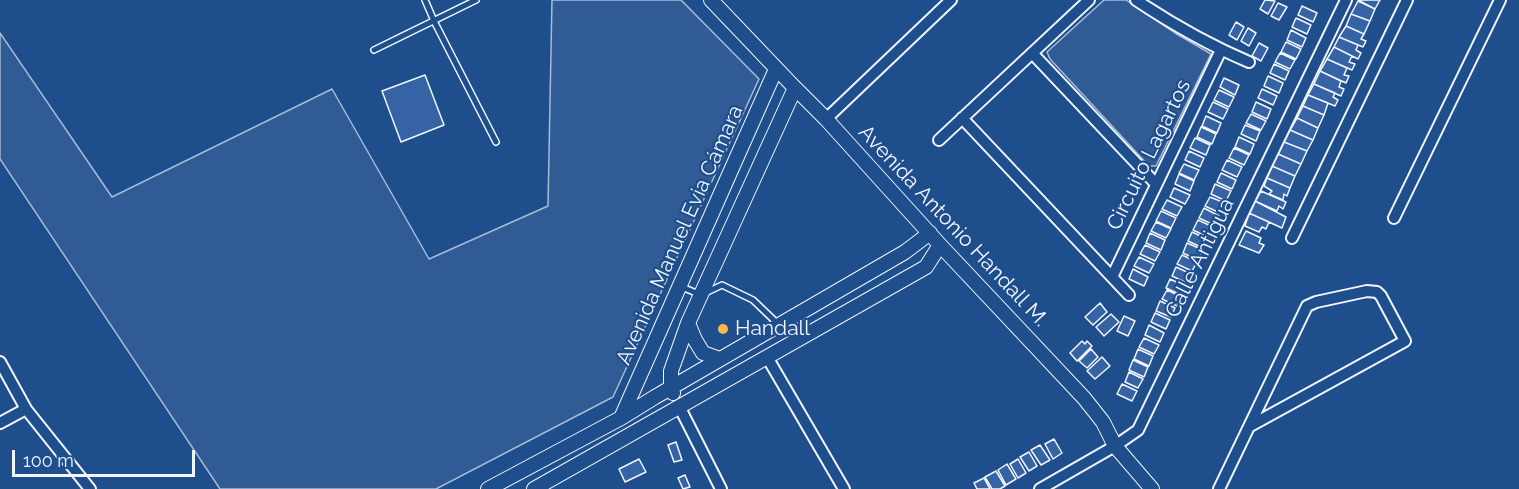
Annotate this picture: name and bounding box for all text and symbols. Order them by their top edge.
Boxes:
street label: Circuito Lagartos [1102,76,1196,234]
street label: Avenida Manuel Evia Cámara [611,101,749,369]
street label: Avenida Antonio Handall M. [853,120,1053,332]
street label: Calle Antigua [1160,194,1240,322]
place label: Handall [735,316,810,342]
marker: Handall [716,322,730,336]
scale bar [15,438,198,476]
text: 100 m [23,450,74,471]

